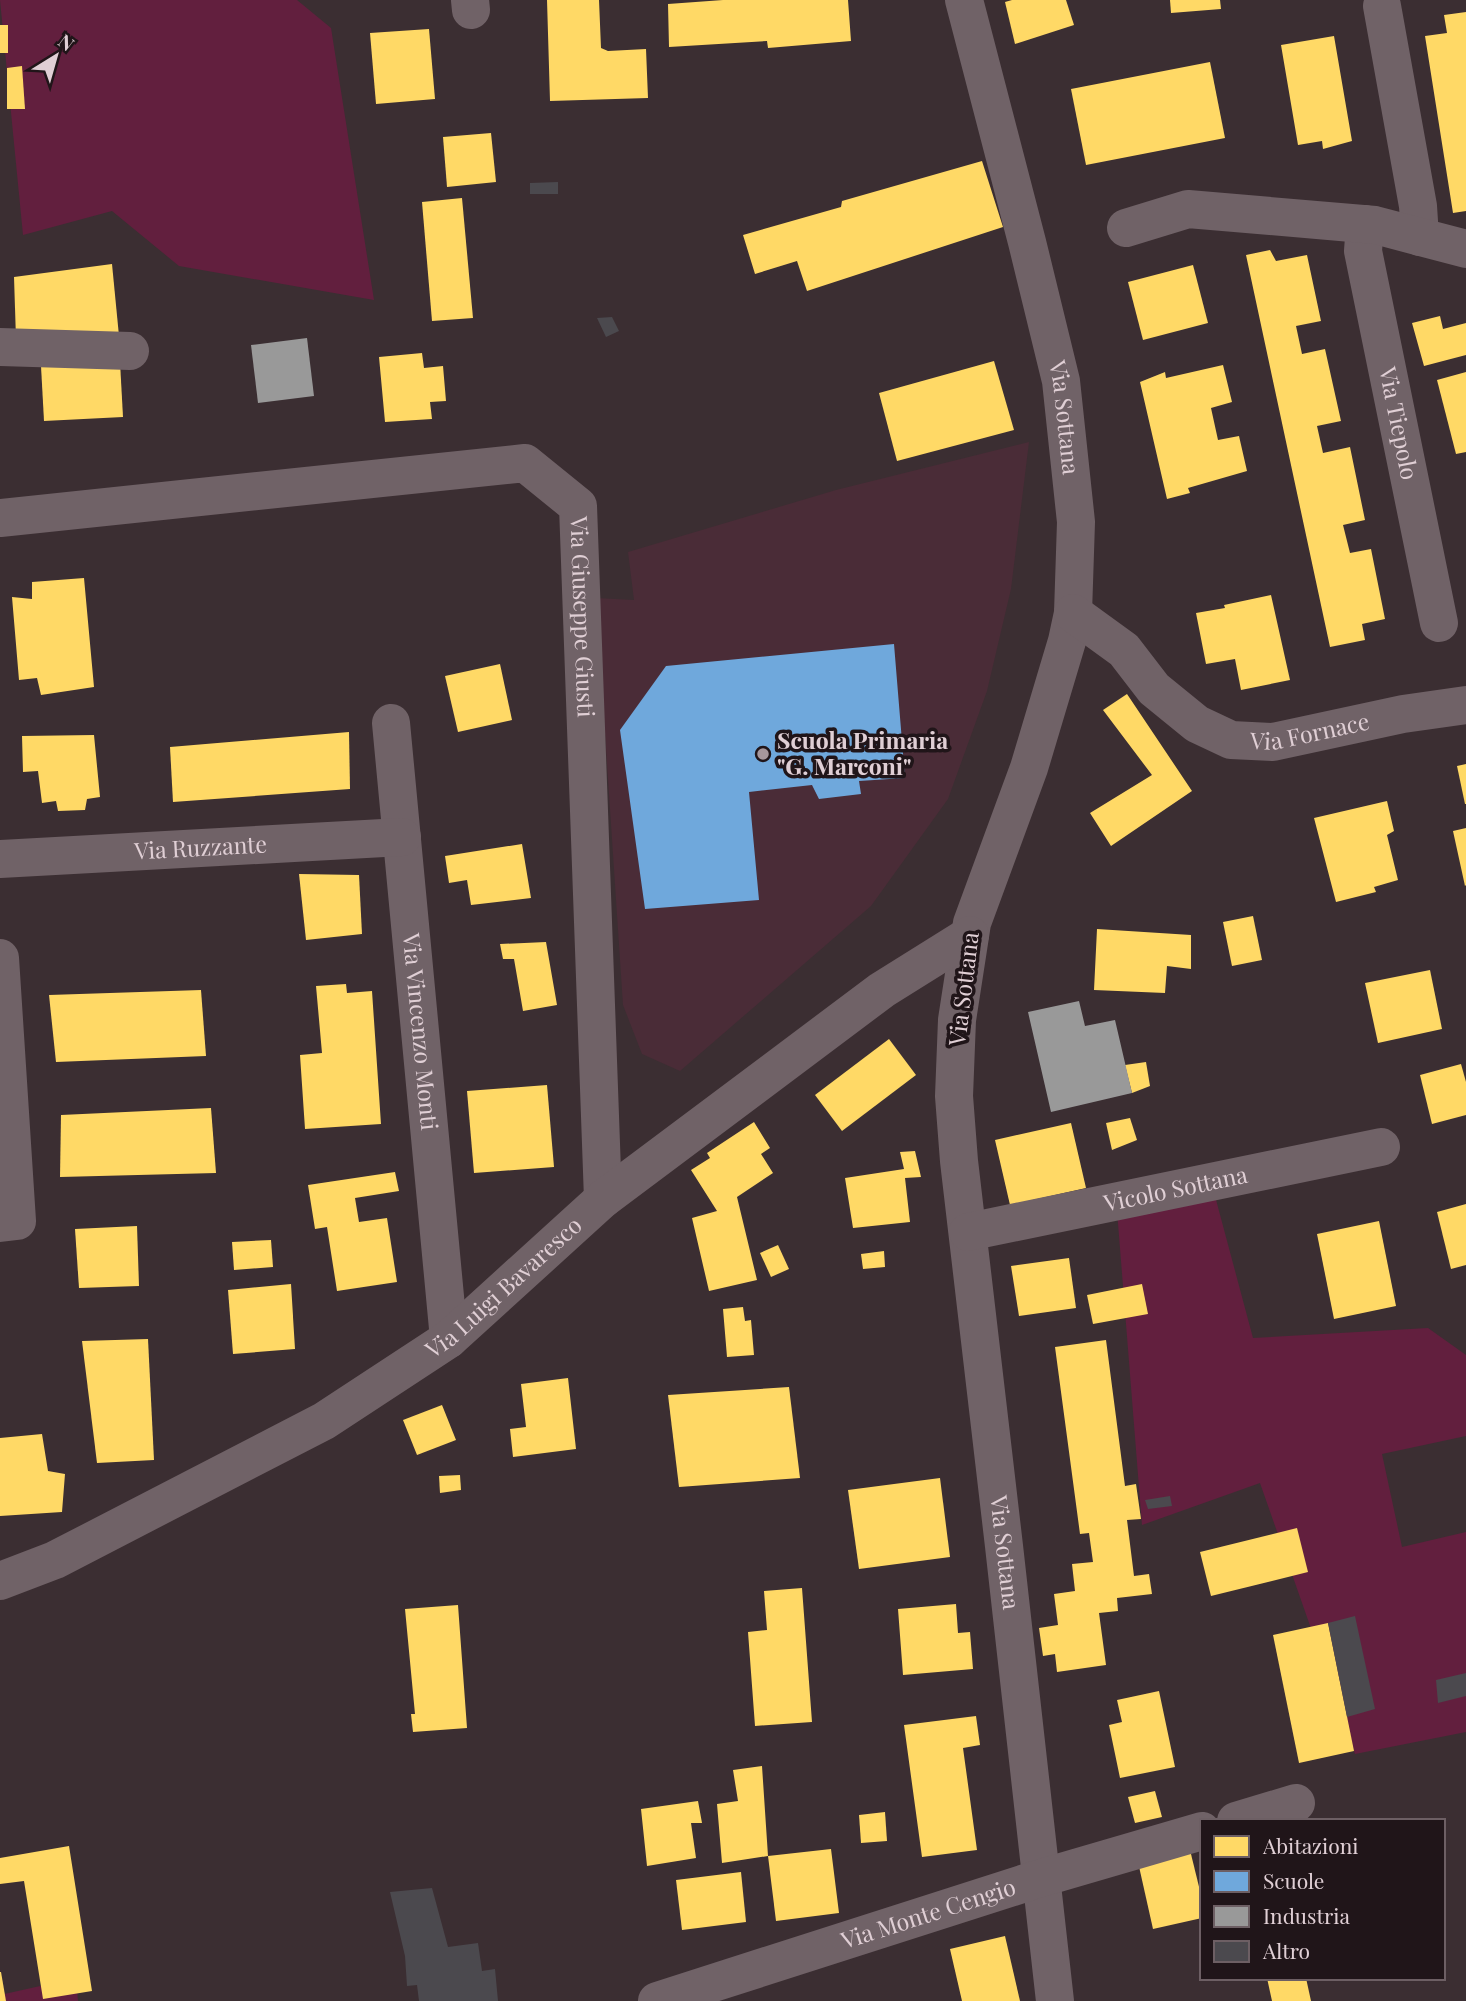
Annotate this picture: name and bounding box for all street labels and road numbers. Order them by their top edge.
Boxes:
street label: Via Sottana [1042,356,1088,477]
street label: Via Tiepolo [1373,363,1426,482]
street label: Via Giuseppe Giusti [564,515,603,718]
street label: Via Fornace [1249,705,1372,756]
street label: Via Ruzzante [133,827,268,866]
street label: Via Sottana [940,930,985,1049]
street label: Via Vincenzo Monti [397,931,446,1132]
street label: Vicolo Sottana [1100,1158,1250,1218]
street label: Via Luigi Bavaresco [418,1209,588,1365]
street label: Via Sottana [984,1493,1028,1612]
street label: Via Monte Cengio [836,1870,1019,1955]

